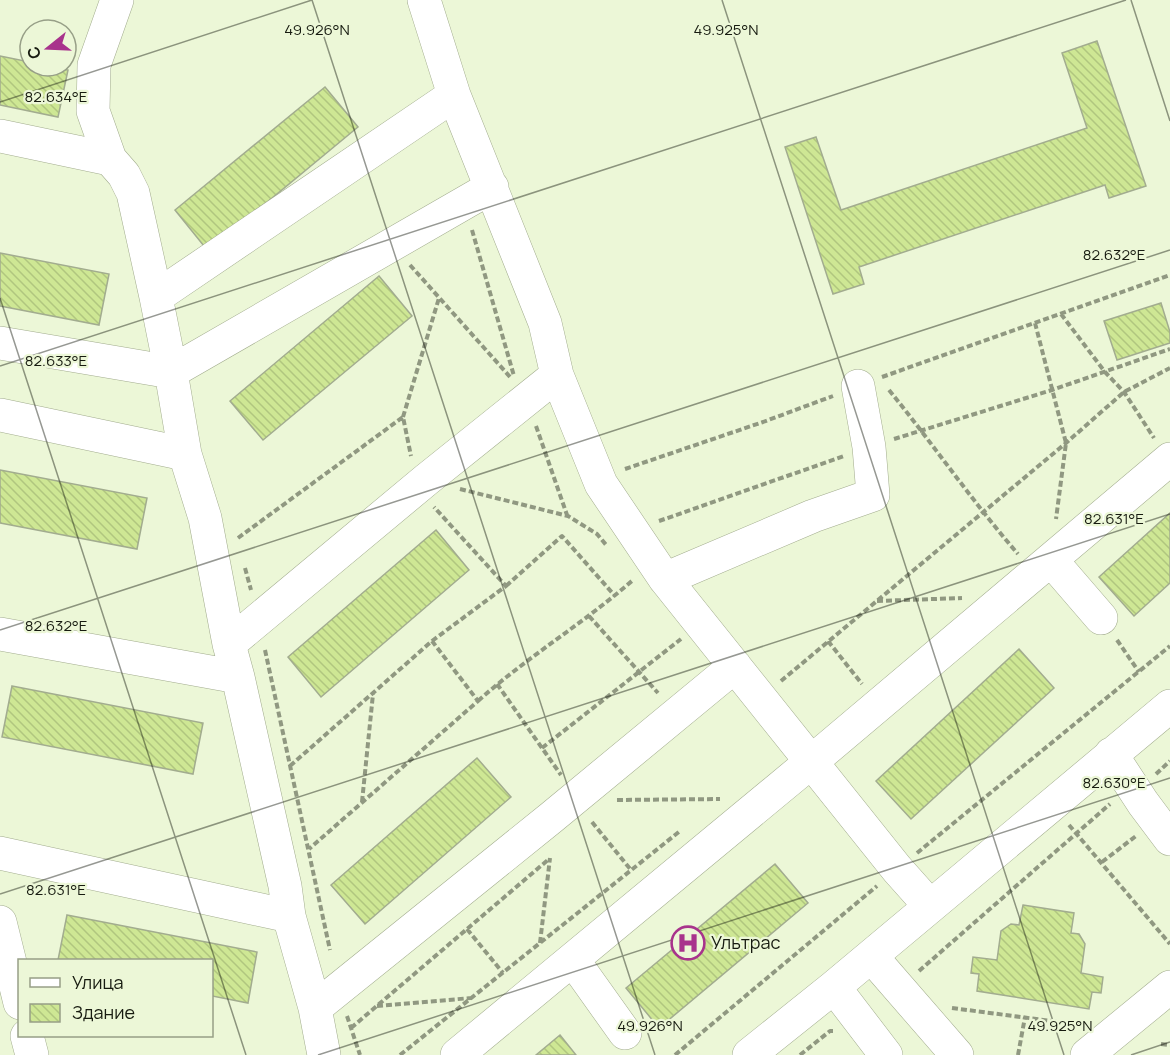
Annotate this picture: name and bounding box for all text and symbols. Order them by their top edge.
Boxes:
north arrow [18,18,78,78]
text: 49.926°N [284,19,350,40]
text: 49.925°N [693,19,759,40]
text: С [21,43,46,62]
text: 82.634°E [25,86,87,107]
text: 82.632°E [1083,244,1145,265]
text: 82.633°E [25,350,87,371]
text: 82.631°E [1084,508,1144,529]
text: 82.632°E [25,615,87,636]
text: 82.630°E [1082,772,1146,793]
text: 82.631°E [26,879,86,900]
hospital icon: Ультрас [670,925,706,961]
place label: Ультрас [711,930,781,954]
legend [18,959,213,1037]
text: Улица [72,970,124,994]
text: Здание [72,1000,135,1024]
text: 49.926°N [617,1015,683,1036]
text: 49.925°N [1027,1015,1093,1036]

